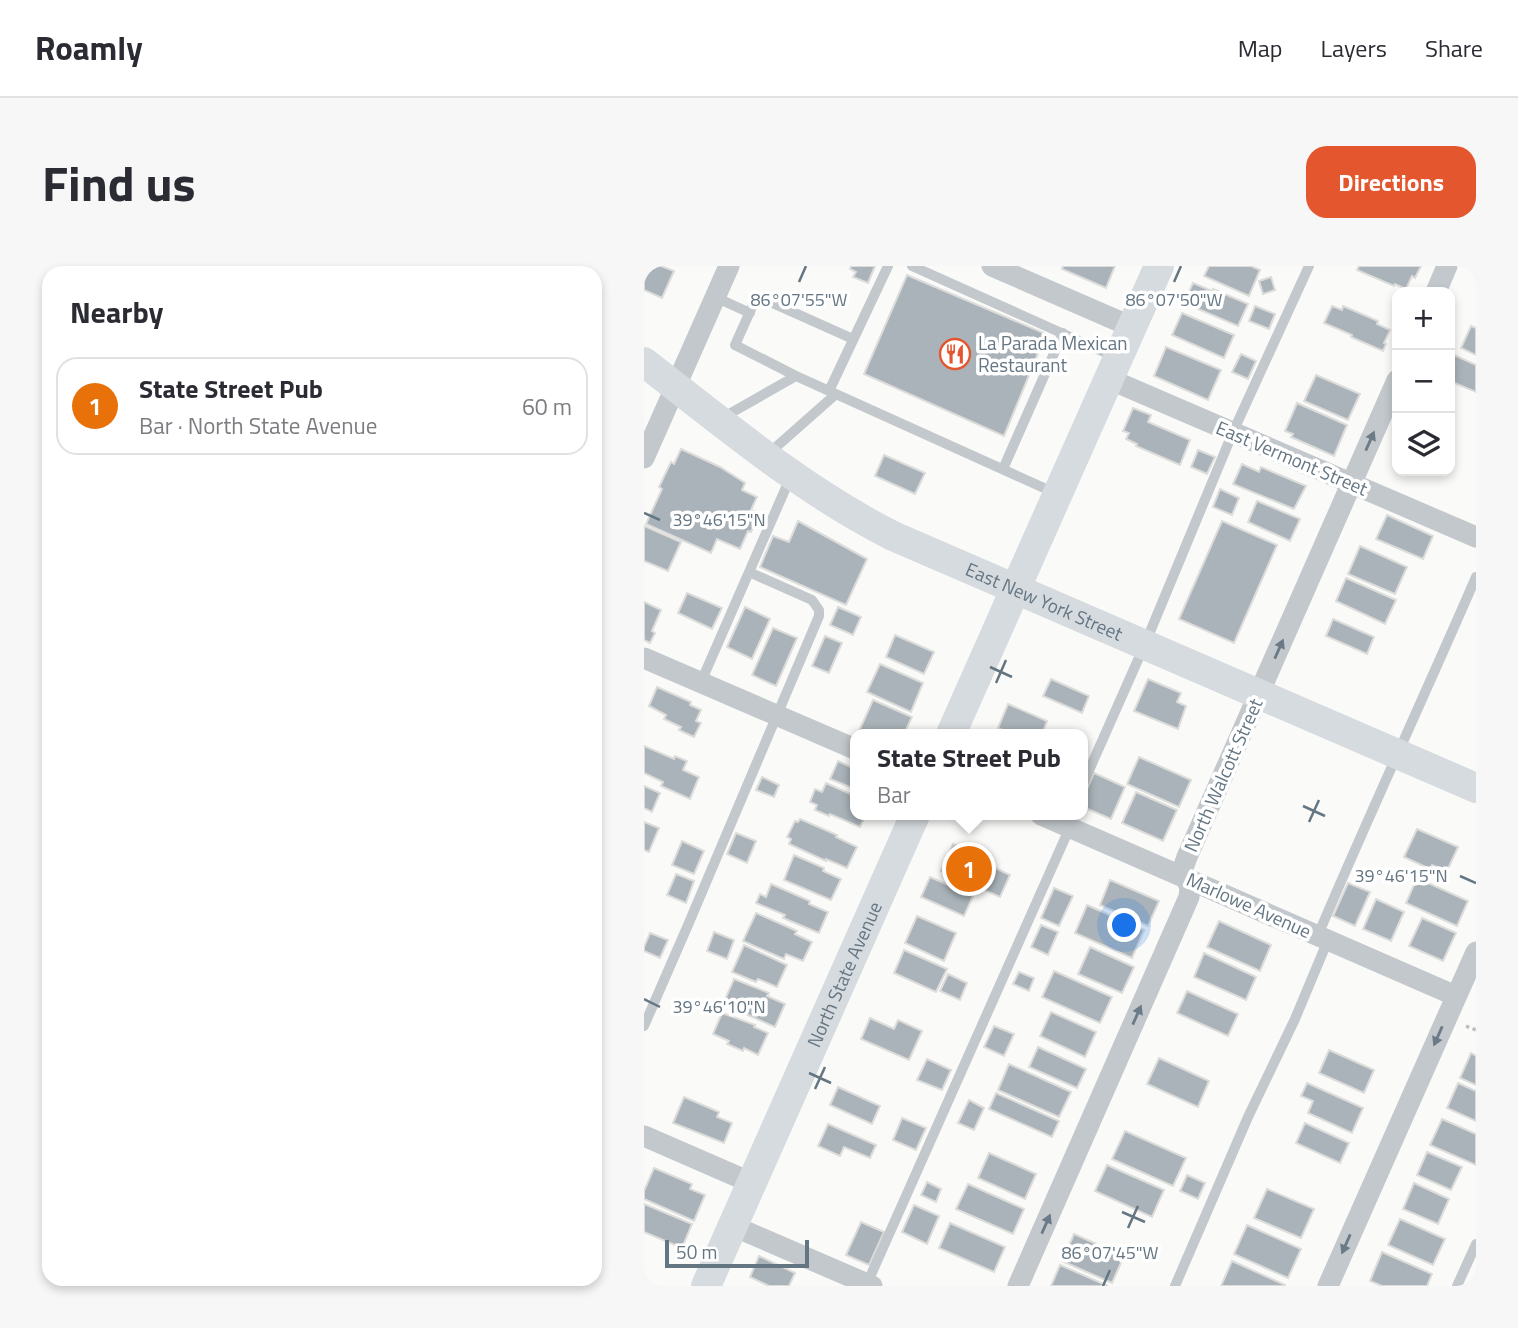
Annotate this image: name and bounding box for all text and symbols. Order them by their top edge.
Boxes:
text: Roamly [35,23,143,73]
text: Map [1238,30,1283,66]
text: Layers [1321,30,1387,66]
text: Share [1425,30,1483,66]
text: Find us [42,145,196,220]
button: Directions [1306,146,1476,218]
text: 86°07'55"W [751,286,848,313]
text: 86°07'50"W [1126,286,1223,313]
map controls [1392,287,1455,476]
button: + [1392,287,1455,350]
text: Nearby [70,289,163,335]
place label: La Parada Mexican Restaurant [978,328,1127,379]
restaurant icon: La Parada Mexican Restaurant [938,337,972,371]
button: − [1392,350,1455,413]
text: State Street Pub [139,369,323,408]
text: 1 [89,389,101,424]
text: 60 m [522,389,572,424]
text: Bar · North State Avenue [139,408,377,443]
street label: East Vermont Street [1212,412,1373,503]
button: layers [1392,413,1455,476]
one-way arrow [1364,431,1376,451]
text: 39°46'15"N [672,506,766,533]
street label: East New York Street [961,554,1128,648]
one-way arrow [1273,639,1284,660]
street label: North Walcott Street [1176,693,1270,856]
popup [850,729,1088,820]
text: State Street Pub [877,738,1061,777]
text: Bar [877,777,911,812]
pin: 1 [946,843,992,895]
text: 39°46'15"N [1354,862,1448,889]
street label: Marlowe Avenue [1182,864,1316,945]
street label: North State Avenue [799,897,889,1052]
your location [1107,908,1141,942]
text: 39°46'10"N [672,993,766,1020]
one-way arrow [1131,1005,1143,1025]
one-way arrow [1432,1026,1444,1046]
one-way arrow [1041,1213,1052,1234]
one-way arrow [1340,1234,1352,1254]
scale bar [665,1237,808,1269]
text: 50 m [676,1237,717,1266]
text: 86°07'45"W [1062,1239,1159,1266]

